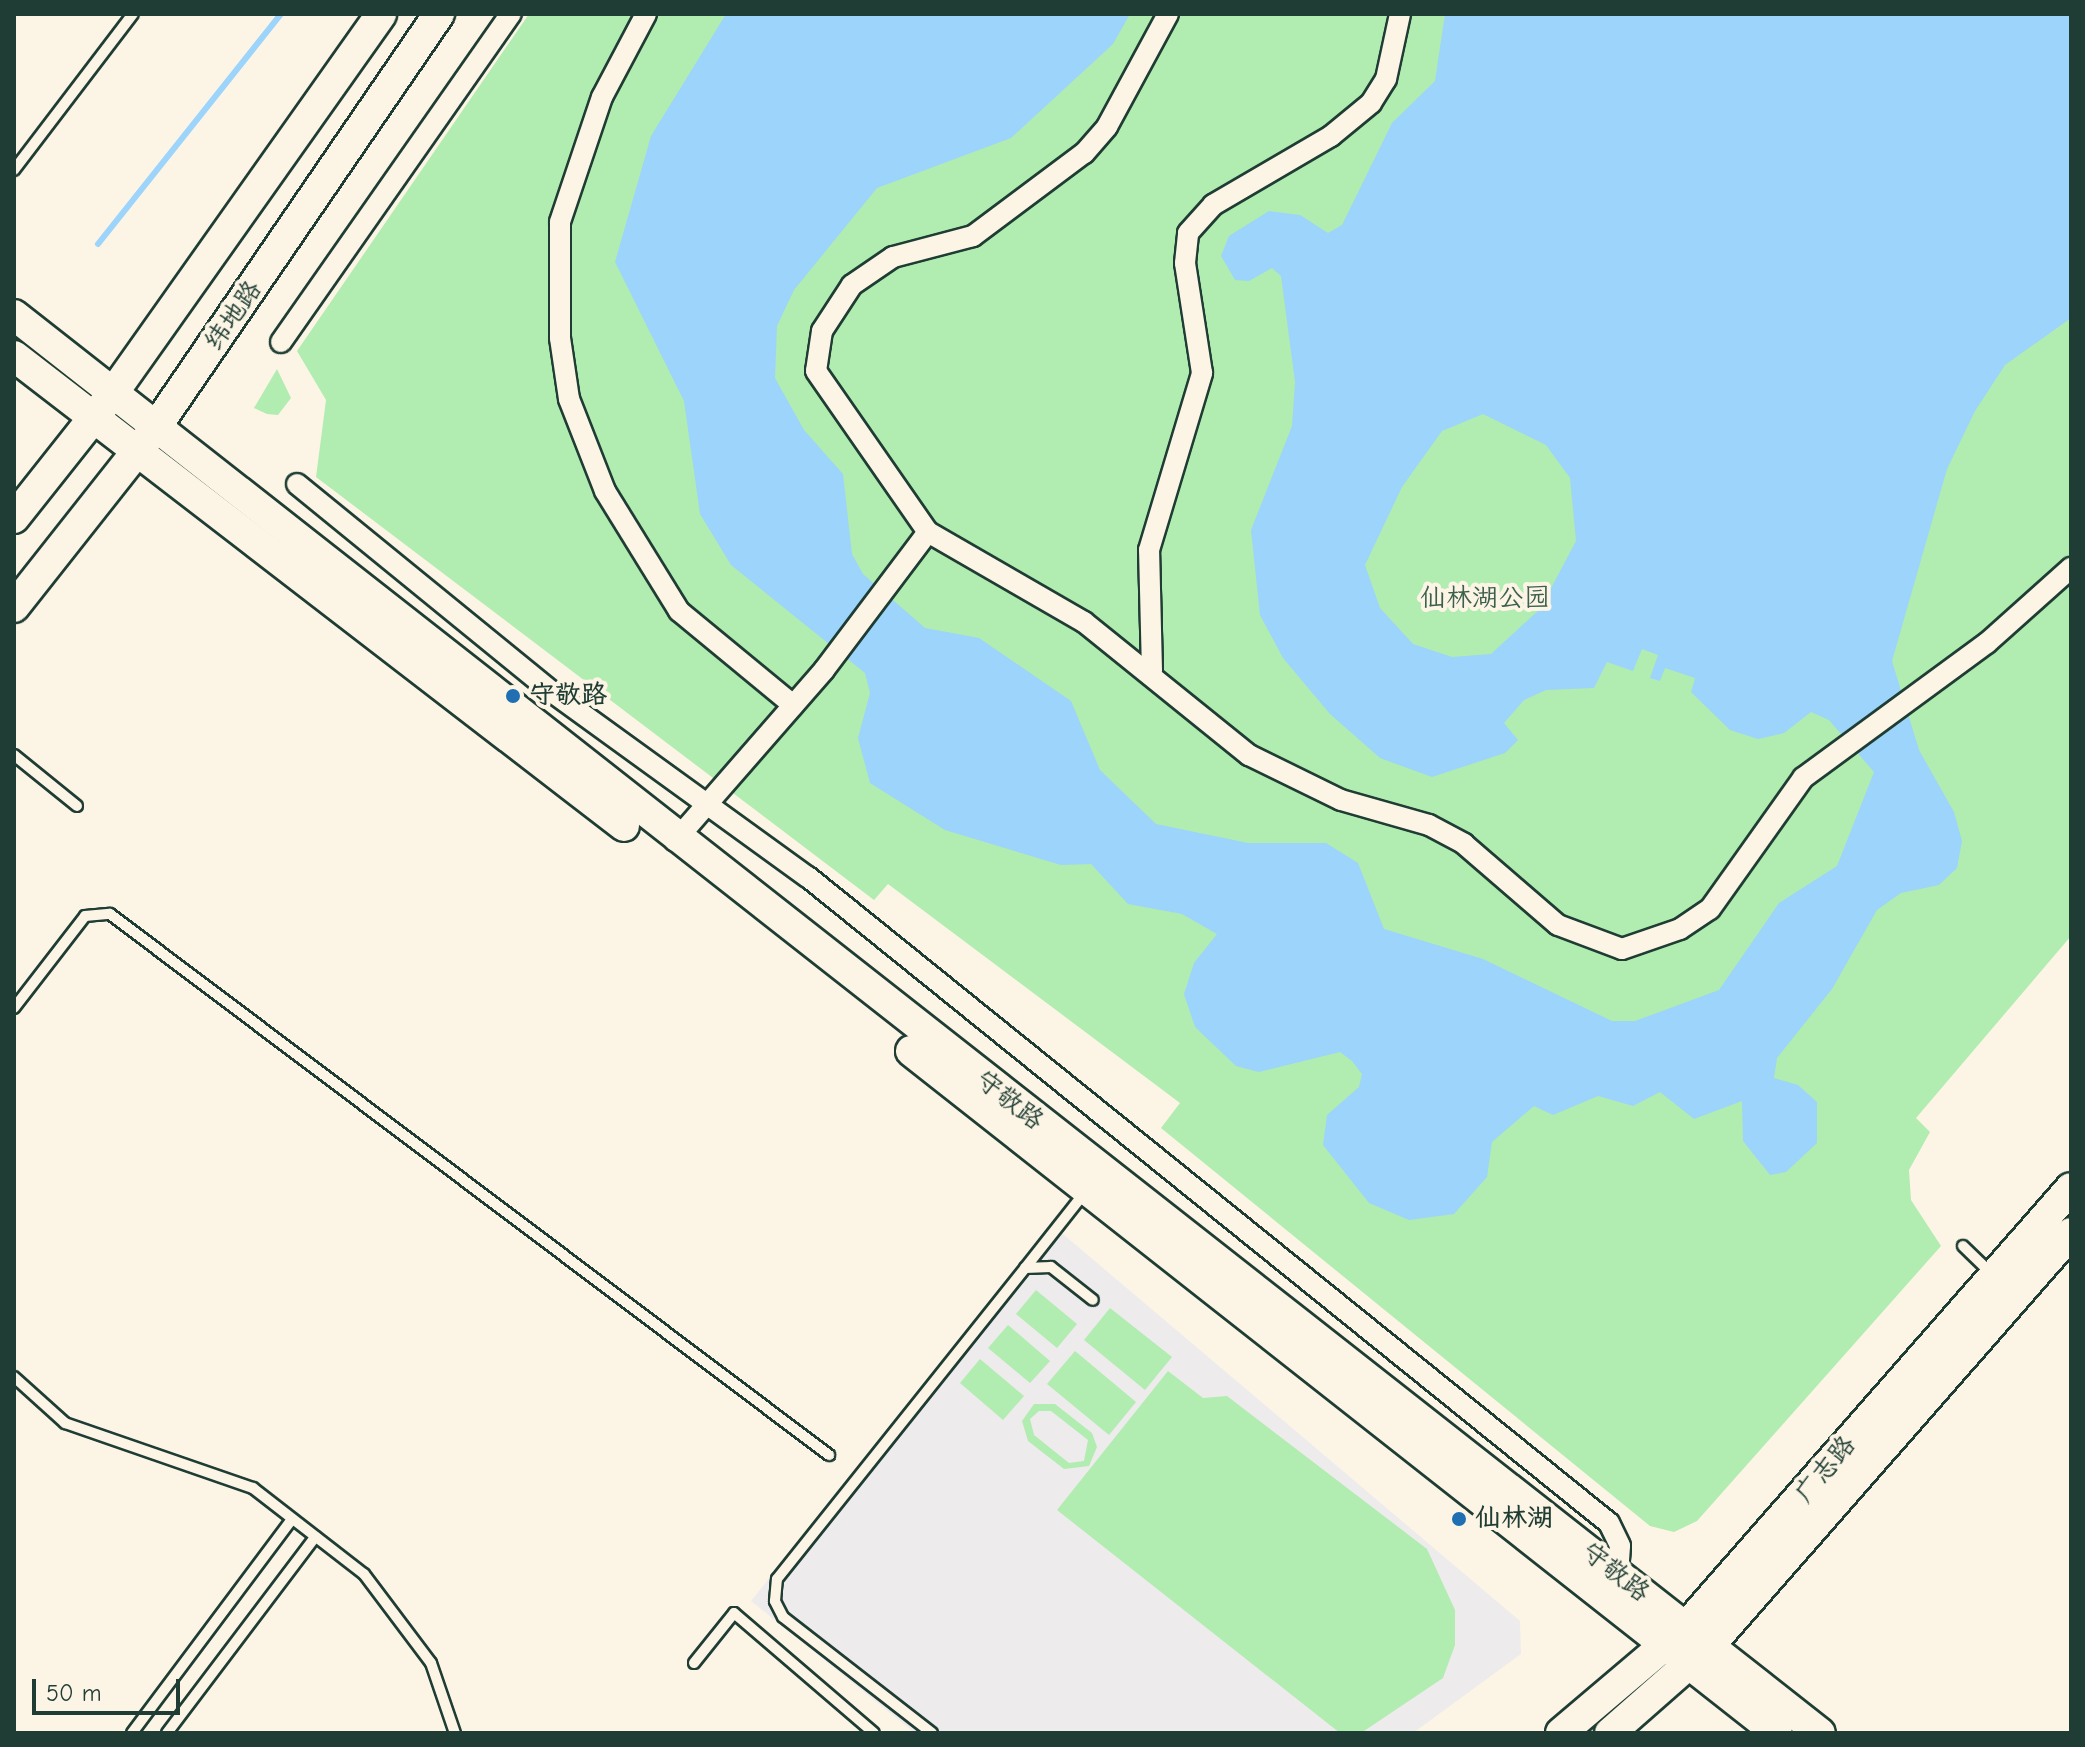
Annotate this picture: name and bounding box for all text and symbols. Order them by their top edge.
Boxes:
street label: 纬地路 [199,275,269,357]
park label: 仙林湖公园 [1420,583,1550,615]
place label: 守敬路 [529,680,607,712]
marker: 守敬路 [504,687,522,705]
street label: 守敬路 [969,1065,1049,1137]
street label: 广志路 [1789,1430,1863,1510]
place label: 仙林湖 [1475,1503,1553,1535]
marker: 仙林湖 [1450,1510,1468,1528]
street label: 守敬路 [1575,1537,1655,1609]
scale bar [36,1663,184,1713]
text: 50 m [46,1679,102,1707]

